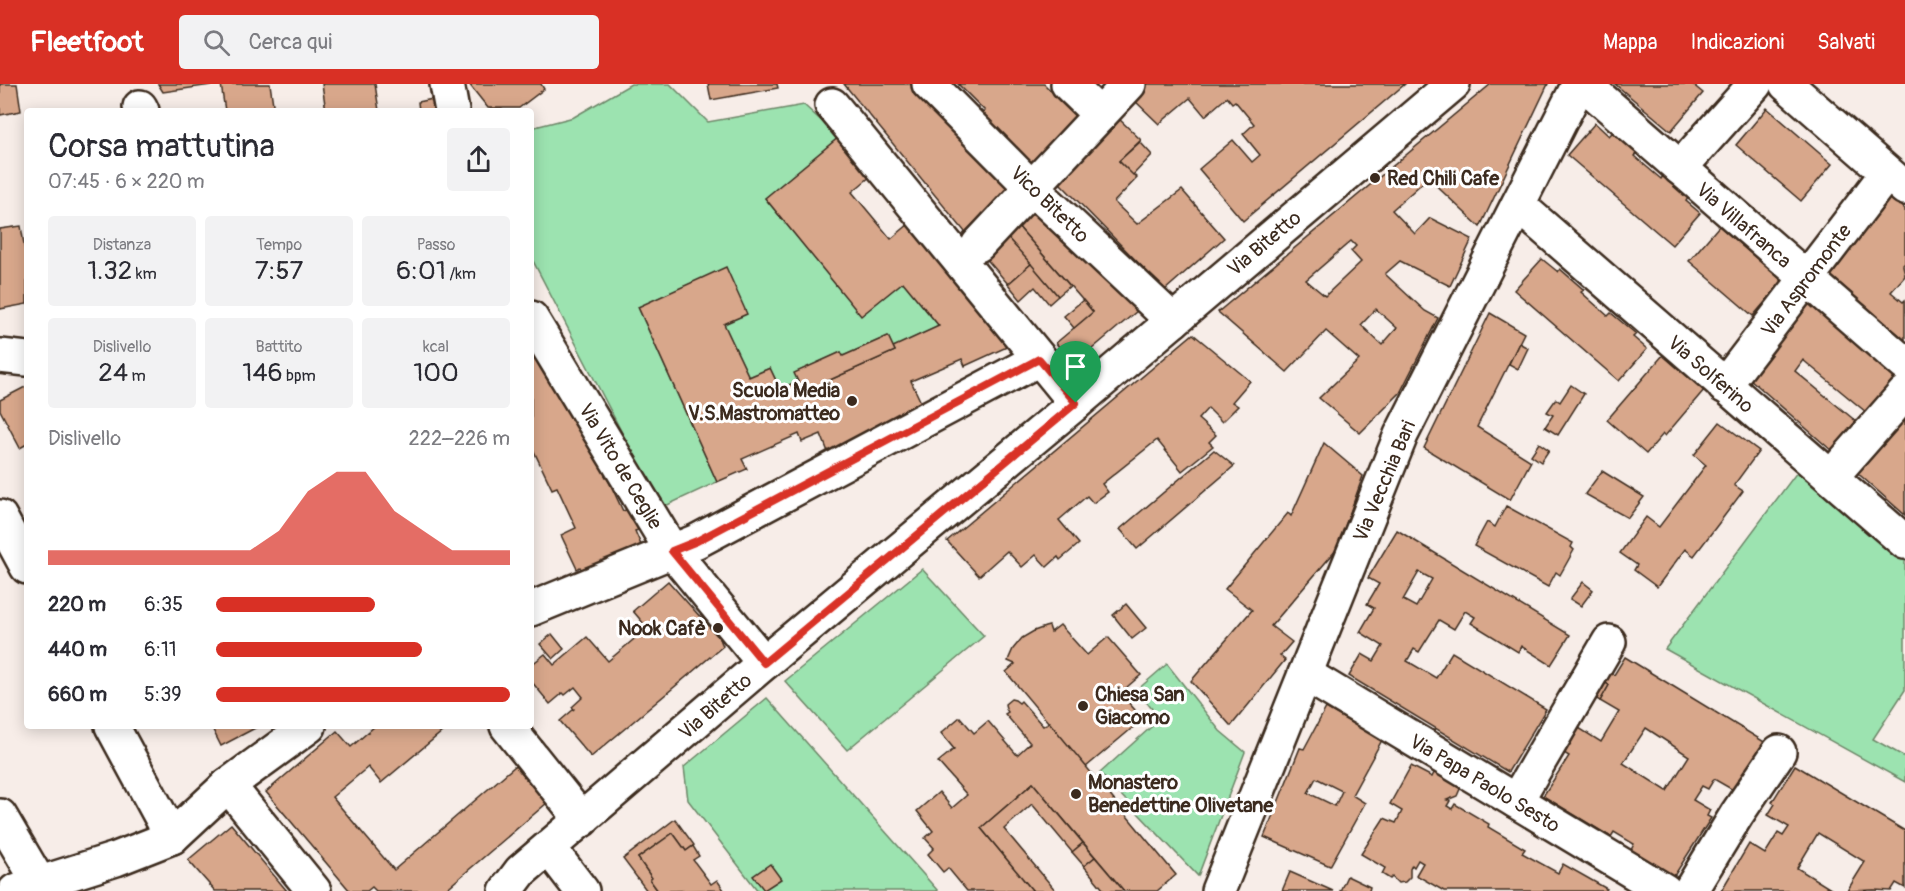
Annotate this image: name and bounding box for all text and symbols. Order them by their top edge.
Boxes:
search box [179,15,599,69]
text: Fleetfoot [30,25,143,60]
icon: search [200,26,233,59]
text: Cerca qui [248,28,332,56]
text: Mappa [1603,29,1658,56]
text: Indicazioni [1691,29,1784,56]
text: Salvati [1817,29,1875,56]
text: Corsa mattutina [48,126,275,167]
button: share [447,128,510,191]
street label: Vico Bitetto [1005,160,1095,248]
place label: Red Chili Cafe [1387,166,1500,191]
text: 07:45 · 6 × 220 m [48,169,205,194]
marker: Red Chili Cafe [1368,171,1382,185]
street label: Via Villafranca [1691,177,1797,274]
street label: Via Bitetto [1222,205,1307,282]
street label: Via Aspromonte [1756,219,1857,342]
text: Distanza [93,235,151,255]
text: Tempo [256,235,302,255]
text: Passo [417,235,455,255]
text: 1.32 [87,255,132,287]
text: 7:57 [255,255,303,287]
text: 6:01 [396,255,446,287]
text: km [132,264,157,284]
text: /km [446,264,476,284]
street label: Via Solferino [1662,330,1759,419]
text: Dislivello [93,337,151,357]
text: Battito [256,337,302,357]
text: kcal [423,337,449,357]
pin [1050,341,1101,403]
icon: arrive [1059,350,1092,383]
text: 24 [98,357,128,389]
text: 146 [242,357,283,389]
text: 100 [413,357,459,389]
text: m [128,366,146,386]
text: bpm [283,366,316,386]
place label: Scuola Media V.S.Mastromatteo [688,378,840,426]
marker: Scuola Media V.S.Mastromatteo [845,394,859,408]
street label: Via Vito de Ceglie [573,399,668,534]
street label: Via Vecchia Bari [1348,417,1421,546]
text: Dislivello [48,426,121,451]
text: 222–226 m [409,426,510,451]
text: 220 m [48,592,106,617]
text: 6:35 [144,592,183,617]
place label: Nook Cafè [618,616,706,641]
marker: Nook Cafè [711,621,725,635]
text: 440 m [48,637,107,662]
text: 6:11 [144,637,177,662]
street label: Via Bitetto [674,668,757,745]
text: 660 m [48,682,107,707]
text: 5:39 [144,682,182,707]
place label: Chiesa San Giacomo [1095,682,1185,730]
marker: Chiesa San Giacomo [1076,699,1090,713]
street label: Via Papa Paolo Sesto [1405,729,1565,838]
place label: Monastero Benedettine Olivetane [1088,770,1274,818]
marker: Monastero Benedettine Olivetane [1069,787,1083,801]

